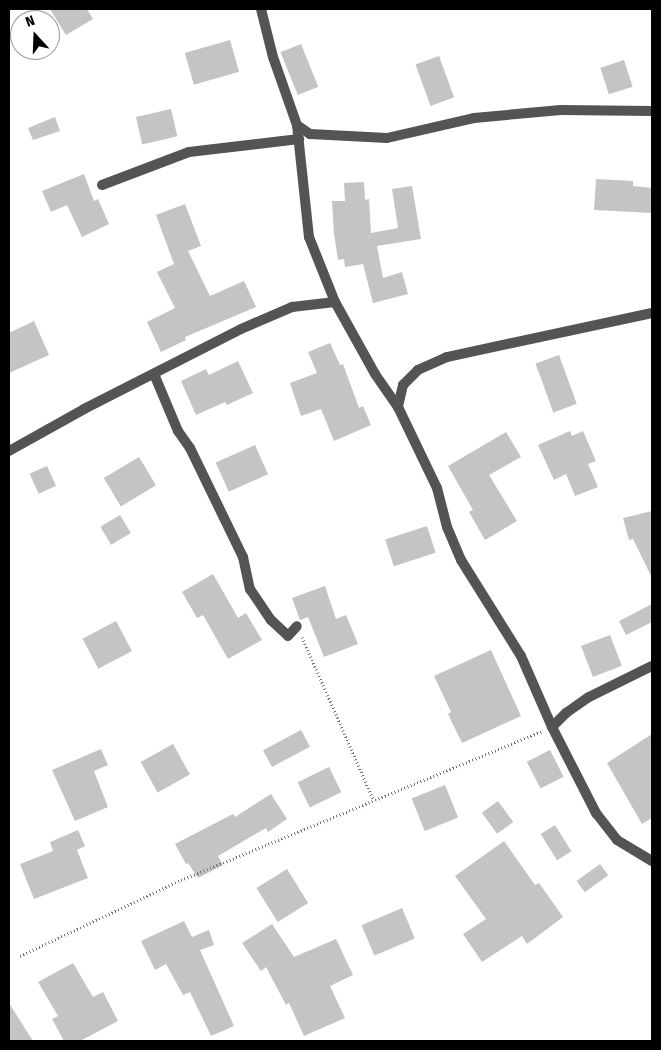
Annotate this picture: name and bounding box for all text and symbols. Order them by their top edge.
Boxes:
north arrow [10,10,60,60]
text: N [23,12,37,31]

